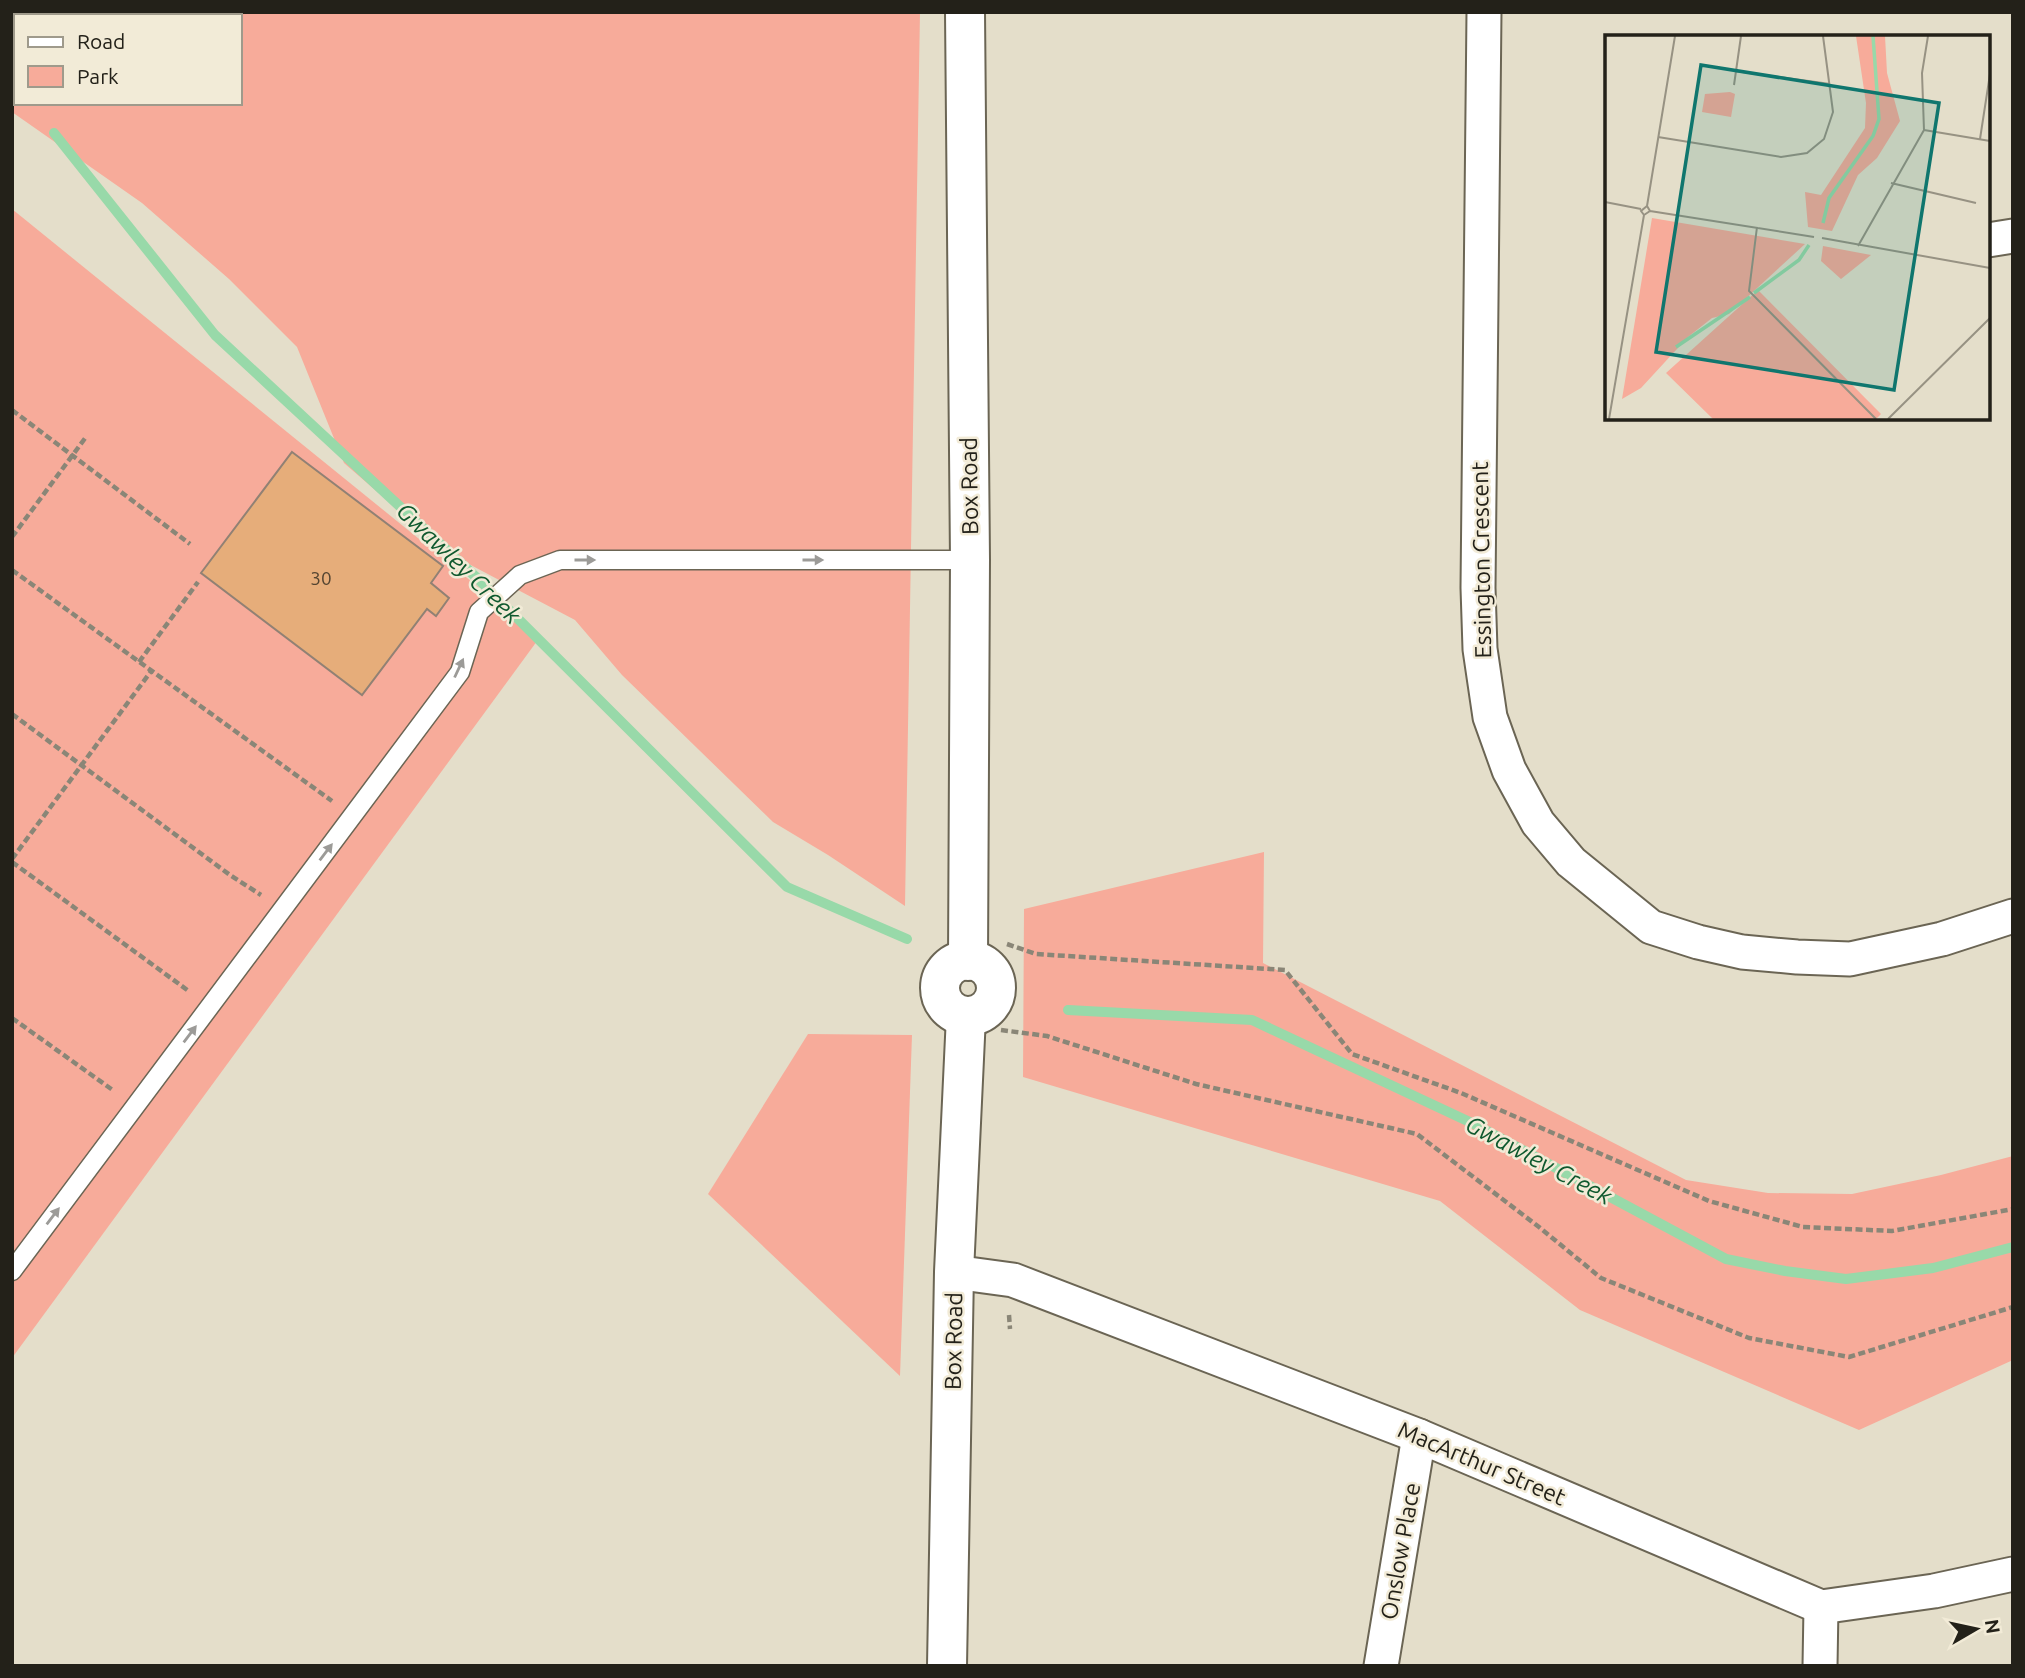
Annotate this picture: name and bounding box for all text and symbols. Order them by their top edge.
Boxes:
legend [14,14,242,105]
text: Road [77,29,125,53]
inset map [1605,35,1990,420]
text: Park [77,64,119,88]
street label: Box Road [956,437,982,535]
street label: Essington Crescent [1467,461,1495,659]
water label: Gwawley Creek [391,497,527,630]
one-way arrow [574,554,596,566]
one-way arrow [802,554,824,566]
house number: 30 [310,567,332,589]
one-way arrow [453,658,465,678]
one-way arrow [318,843,333,861]
one-way arrow [182,1025,196,1043]
water label: Gwawley Creek [1461,1110,1618,1210]
one-way arrow [46,1207,60,1225]
street label: Box Road [940,1292,966,1390]
street label: MacArthur Street [1394,1416,1570,1510]
street label: Onslow Place [1376,1481,1424,1621]
north arrow [1941,1594,2011,1664]
text: N [1981,1618,2005,1635]

